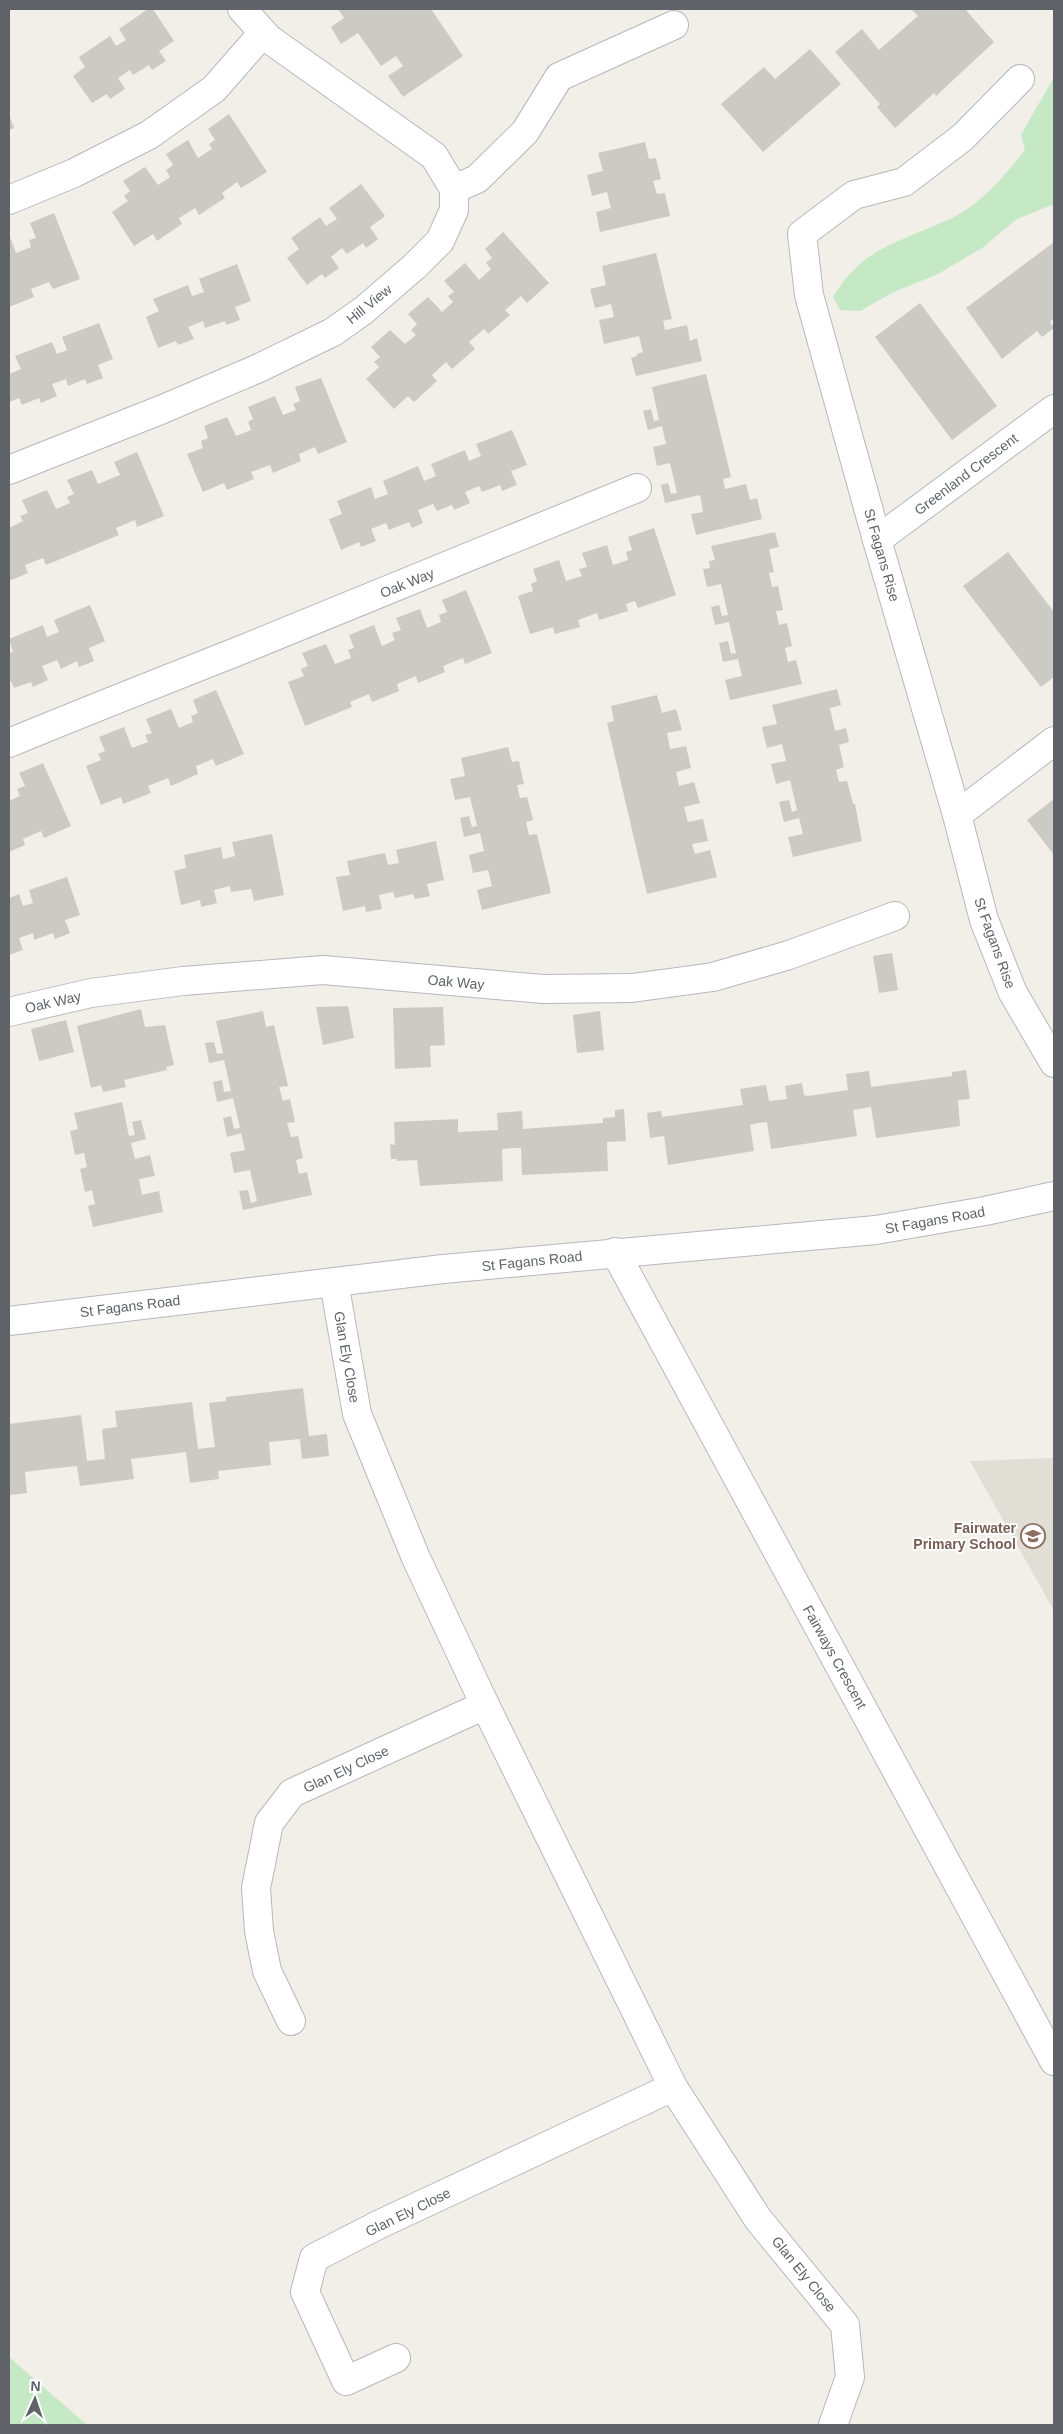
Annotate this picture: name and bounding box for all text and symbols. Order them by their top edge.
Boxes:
street label: Hill View [343,280,395,327]
street label: Greenland Crescent [911,430,1021,518]
street label: St Fagans Rise [861,507,903,603]
street label: Oak Way [378,565,436,601]
street label: St Fagans Rise [971,895,1019,991]
street label: Oak Way [427,972,485,992]
street label: Oak Way [23,988,83,1016]
street label: St Fagans Road [884,1203,986,1237]
street label: St Fagans Road [481,1248,583,1274]
street label: St Fagans Road [79,1292,181,1320]
street label: Glan Ely Close [331,1310,363,1404]
place label: Fairwater Primary School [913,1520,1017,1552]
school or university icon: Fairwater Primary School [1020,1523,1046,1549]
street label: Fairways Crescent [800,1602,870,1712]
street label: Glan Ely Close [301,1742,392,1796]
street label: Glan Ely Close [363,2184,453,2239]
street label: Glan Ely Close [769,2233,839,2315]
north arrow [10,2374,60,2424]
text: N [30,2378,41,2394]

